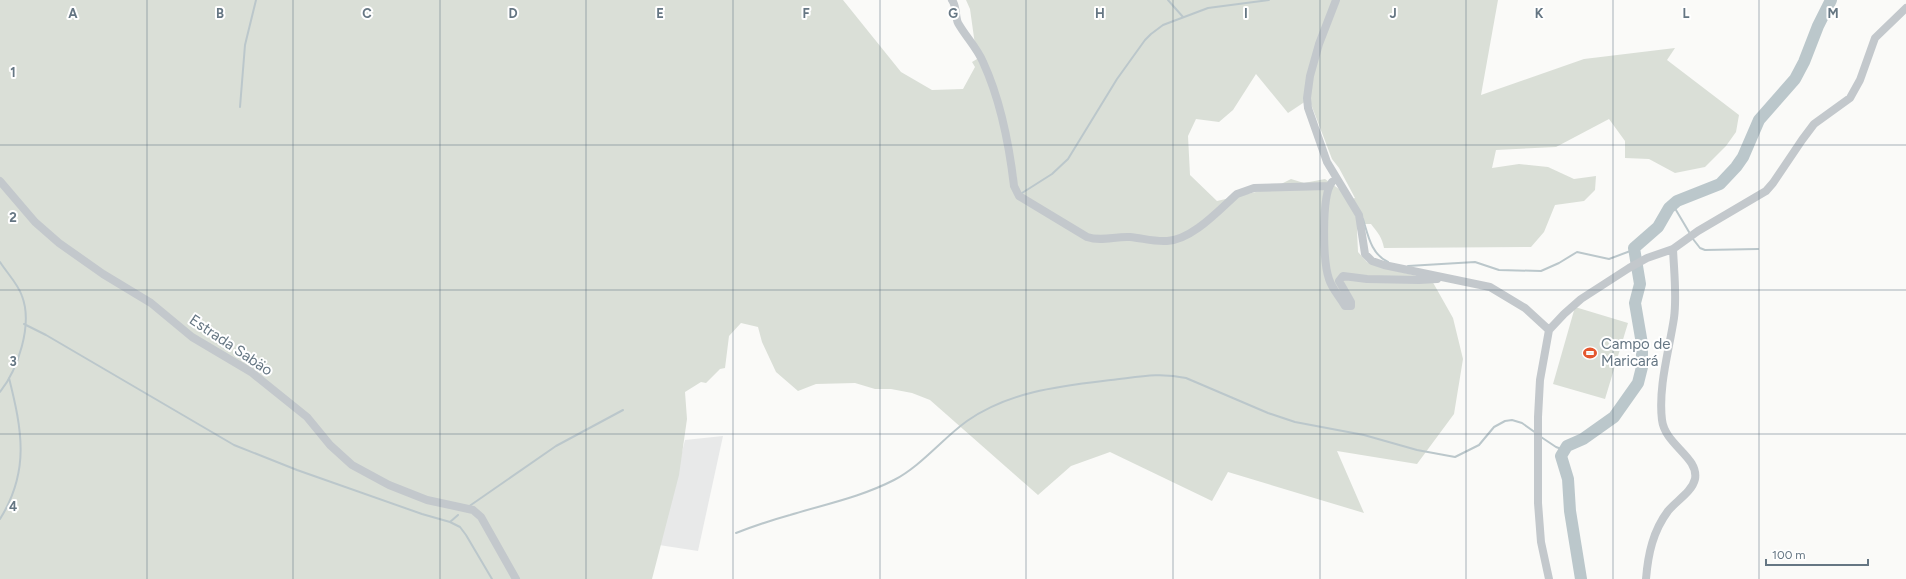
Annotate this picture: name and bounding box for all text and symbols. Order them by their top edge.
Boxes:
text: A [68,6,78,21]
text: B [216,6,224,21]
text: C [362,6,372,21]
text: D [508,6,518,21]
text: E [656,6,664,21]
text: F [802,6,810,21]
text: G [948,6,958,21]
text: H [1095,6,1105,21]
text: I [1244,6,1248,21]
text: J [1389,6,1397,21]
text: K [1535,6,1544,21]
text: L [1683,6,1690,21]
text: M [1827,6,1839,21]
text: 1 [10,65,16,80]
text: 2 [9,210,17,225]
street label: Estrada Sabäo [186,311,276,380]
place label: Campo de Maricará [1601,335,1670,370]
sports icon: Campo de Maricará [1582,345,1598,361]
text: 3 [9,354,17,369]
text: 4 [9,499,17,514]
scale bar [1766,541,1868,567]
text: 100 m [1772,548,1806,562]

